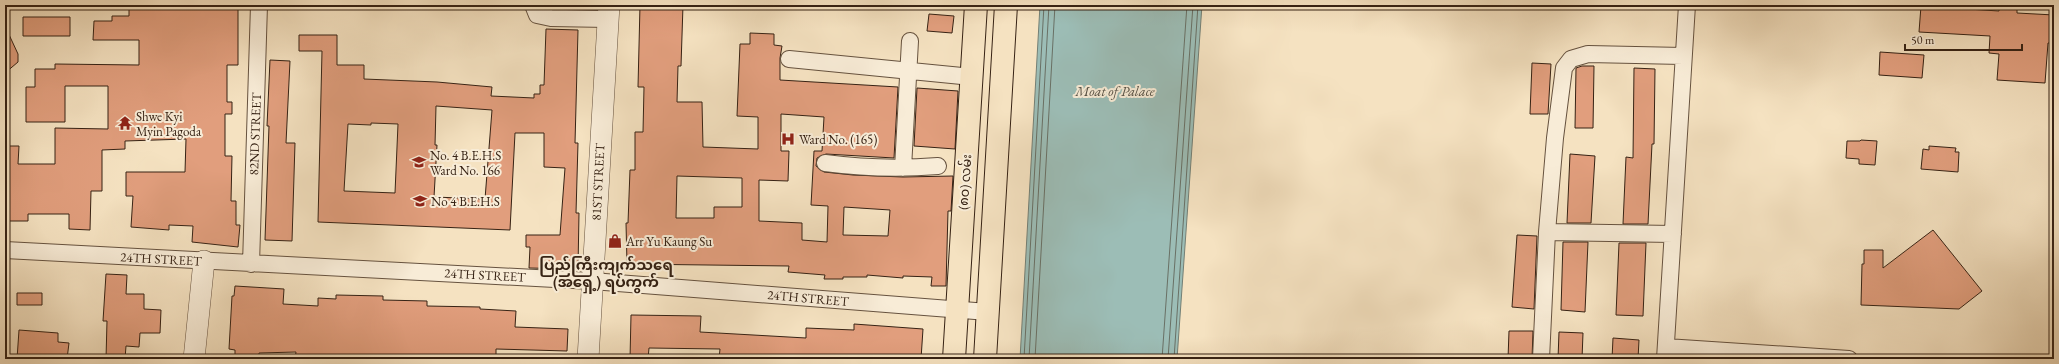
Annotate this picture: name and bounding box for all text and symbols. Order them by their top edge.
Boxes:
scale bar [1905,26,2022,52]
text: 50 m [1911,32,1935,48]
water label: Moat of Palace [1074,82,1155,100]
street label: 82ND STREET [245,92,265,176]
place label: Shwe Kyi Myin Pagoda [136,108,202,140]
temple icon: Shwe Kyi Myin Pagoda [117,115,133,131]
hospital icon: Ward No. (165) [780,131,796,147]
place label: Ward No. (165) [799,131,877,148]
street label: 81ST STREET [587,143,609,221]
place label: No. 4 B.E.H.S Ward No. 166 [430,147,501,179]
school or university icon: No. 4 B.E.H.S Ward No. 166 [411,154,427,170]
street label: (၈၀) လမ်း [955,154,975,210]
school or university icon: No 4 B.E.H.S [412,193,428,209]
place label: No 4 B.E.H.S [431,193,500,210]
shop icon: Arr Yu Kaung Su [607,233,623,249]
place label: Arr Yu Kaung Su [625,233,712,250]
street label: 24TH STREET [120,248,203,270]
district label: ပြည်ကြီးကျက်သရေ (အရှေ့) ရပ်ကွက် [539,255,673,294]
street label: 24TH STREET [444,264,527,286]
street label: 24TH STREET [767,286,850,310]

